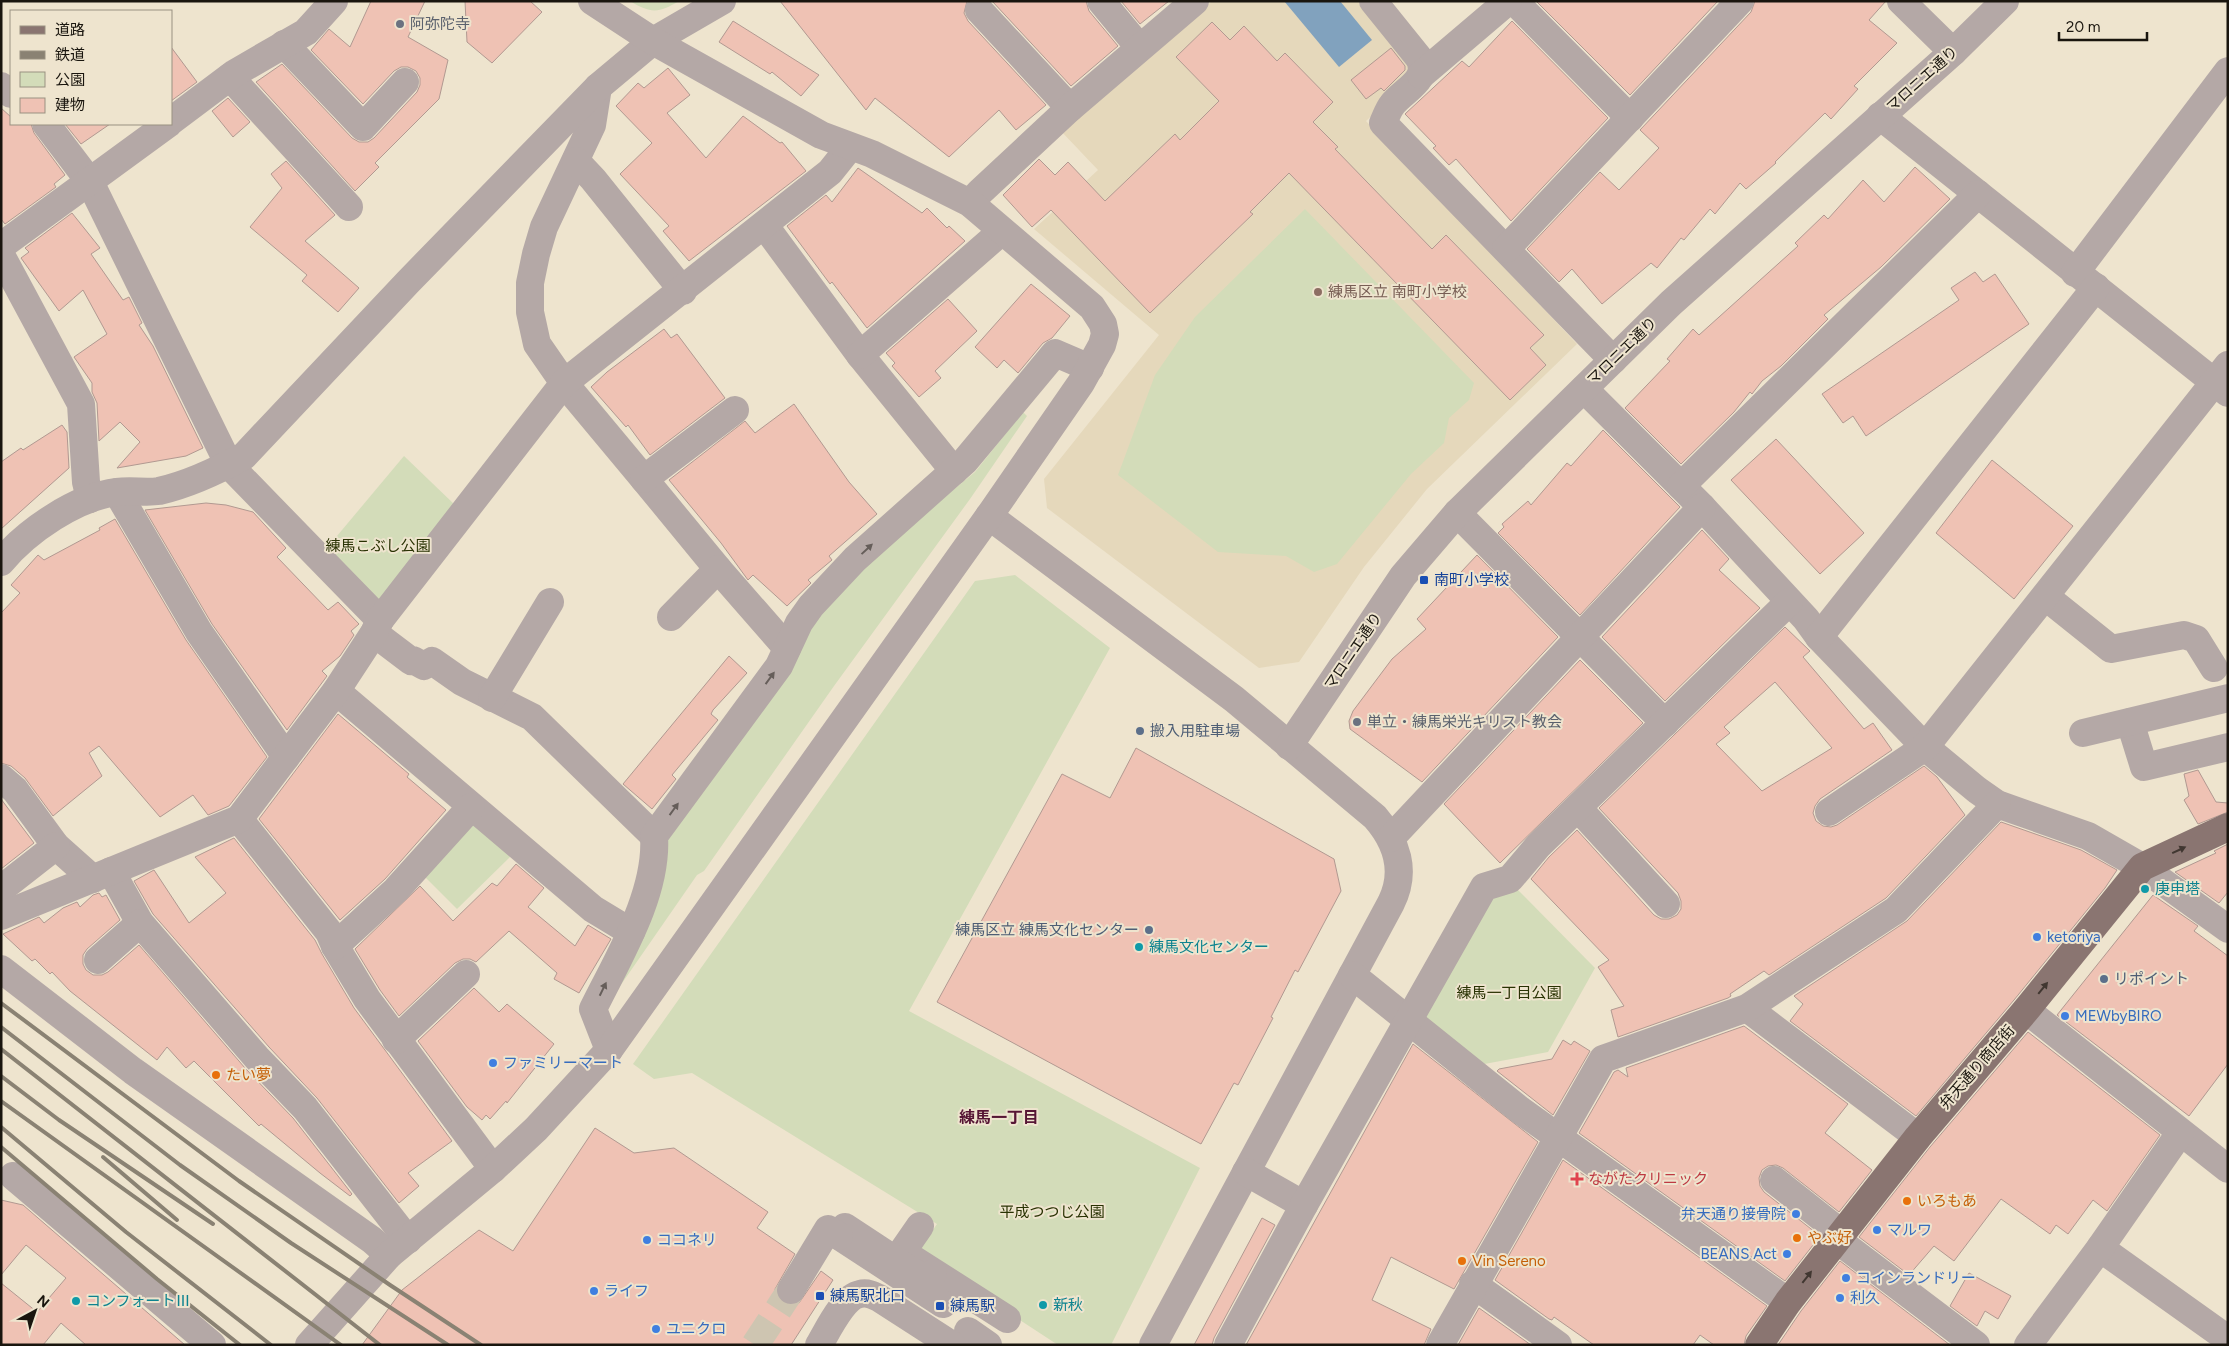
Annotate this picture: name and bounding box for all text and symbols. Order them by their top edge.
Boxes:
legend [10,10,172,125]
scale bar [2059,10,2146,42]
place label: 阿弥陀寺 [410,15,470,33]
marker: 阿弥陀寺 [394,18,406,30]
text: 20 m [2066,18,2100,36]
text: 道路 [55,21,85,39]
street label: マロニエ通り [1883,42,1961,116]
text: 鉄道 [55,46,85,64]
text: 公園 [55,71,85,89]
text: 建物 [55,96,85,114]
place label: 練馬区立 南町小学校 [1328,283,1467,301]
marker: 練馬区立 南町小学校 [1312,286,1324,298]
street label: マロニエ通り [1583,313,1661,389]
park label: 練馬こぶし公園 [325,537,431,555]
one-way arrow [860,543,872,555]
place label: 南町小学校 [1434,571,1509,589]
marker: 南町小学校 [1418,574,1430,586]
street label: マロニエ通り [1320,609,1386,693]
one-way arrow [765,671,775,685]
place label: 単立・練馬栄光キリスト教会 [1367,713,1562,731]
marker: 単立・練馬栄光キリスト教会 [1351,716,1363,728]
place label: 搬入用駐車場 [1150,722,1240,740]
marker: 搬入用駐車場 [1134,725,1146,737]
one-way arrow [669,802,679,816]
one-way arrow [2172,845,2186,853]
place label: 庚申塔 [2155,880,2200,898]
marker: 庚申塔 [2139,883,2151,895]
place label: 練馬区立 練馬文化センター [955,921,1139,939]
marker: 練馬区立 練馬文化センター [1143,924,1155,936]
place label: ketoriya [2047,928,2101,946]
marker: ketoriya [2031,931,2043,943]
place label: 練馬文化センター [1149,938,1269,956]
marker: 練馬文化センター [1133,941,1145,953]
place label: リポイント [2114,970,2189,988]
marker: リポイント [2098,973,2110,985]
one-way arrow [599,982,607,996]
one-way arrow [2038,982,2049,995]
park label: 練馬一丁目公園 [1456,984,1562,1002]
place label: MEWbyBIRO [2075,1007,2162,1025]
marker: MEWbyBIRO [2059,1010,2071,1022]
street label: 弁天通り商店街 [1936,1021,2018,1113]
place label: ファミリーマート [503,1054,623,1072]
marker: ファミリーマート [487,1057,499,1069]
place label: たい夢 [226,1066,271,1084]
marker: たい夢 [210,1069,222,1081]
district label: 練馬一丁目 [959,1108,1039,1127]
place label: ながたクリニック [1588,1170,1708,1188]
marker: ながたクリニック [1570,1172,1584,1186]
place label: いろもあ [1917,1192,1977,1210]
marker: いろもあ [1901,1195,1913,1207]
park label: 平成つつじ公園 [999,1203,1105,1221]
place label: 弁天通り接骨院 [1681,1205,1786,1223]
marker: 弁天通り接骨院 [1790,1208,1802,1220]
place label: マルワ [1887,1221,1932,1239]
marker: マルワ [1871,1224,1883,1236]
place label: やぶ好 [1807,1229,1852,1247]
place label: ココネリ [657,1231,717,1249]
marker: やぶ好 [1791,1232,1803,1244]
marker: ココネリ [641,1234,653,1246]
place label: BEANS Act [1700,1245,1777,1263]
marker: BEANS Act [1781,1248,1793,1260]
place label: Vin Sereno [1472,1252,1546,1270]
marker: Vin Sereno [1456,1255,1468,1267]
place label: コインランドリー [1856,1269,1976,1287]
one-way arrow [1802,1270,1813,1283]
marker: コインランドリー [1840,1272,1852,1284]
place label: ライフ [604,1282,649,1300]
marker: ライフ [588,1285,600,1297]
north arrow [10,1286,60,1336]
place label: 練馬駅北口 [830,1287,905,1305]
place label: 利久 [1850,1289,1880,1307]
marker: 練馬駅北口 [814,1290,826,1302]
text: N [33,1291,53,1311]
place label: コンフォートⅢ [86,1292,191,1310]
marker: 利久 [1834,1292,1846,1304]
marker: コンフォートⅢ [70,1295,82,1307]
place label: 新秋 [1053,1296,1083,1314]
place label: 練馬駅 [950,1297,995,1315]
marker: 新秋 [1037,1299,1049,1311]
marker: 練馬駅 [934,1300,946,1312]
place label: ユニクロ [666,1320,726,1338]
marker: ユニクロ [650,1323,662,1335]

